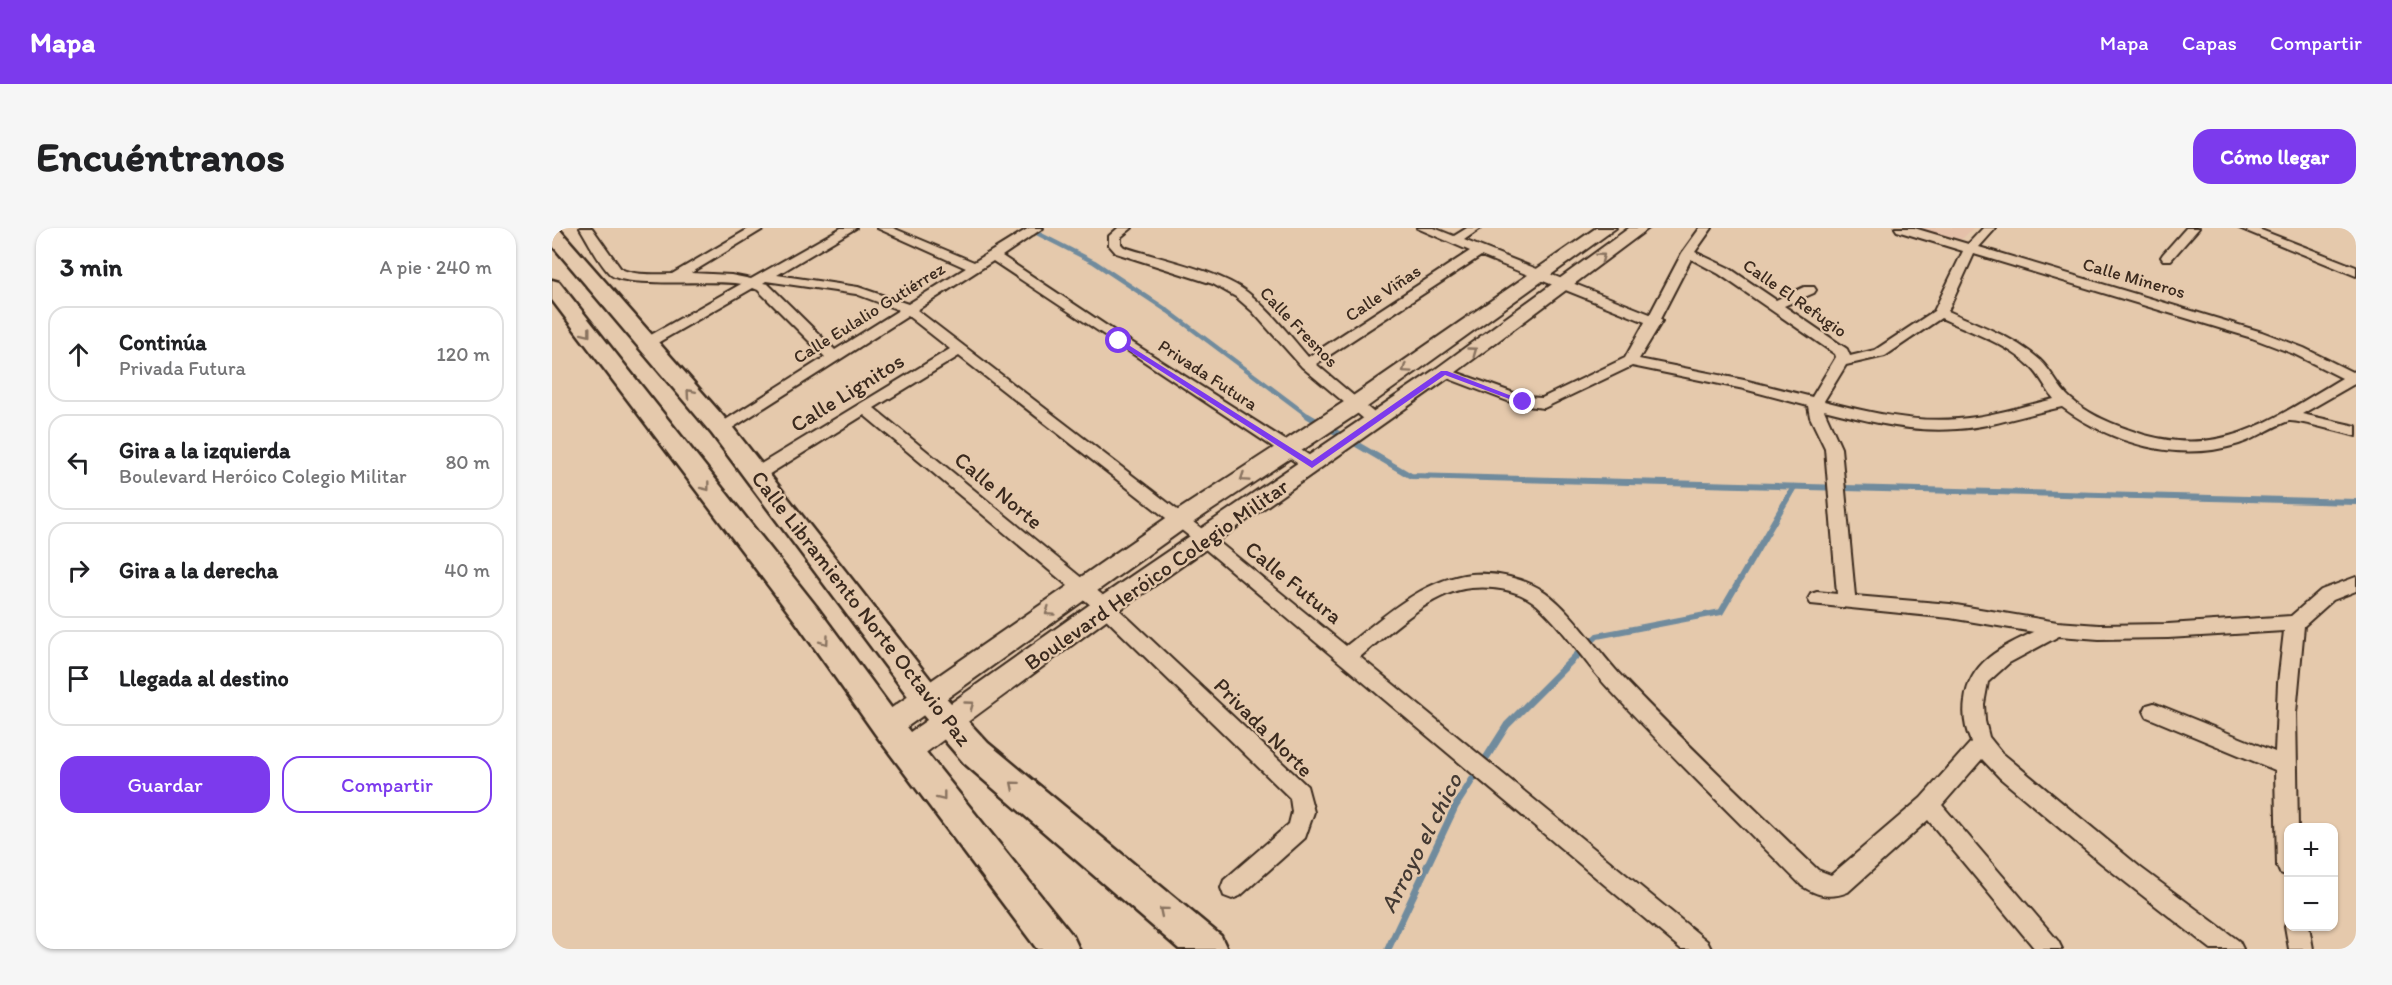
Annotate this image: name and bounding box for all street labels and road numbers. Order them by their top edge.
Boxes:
street label: Calle Mineros [2080,253,2188,303]
street label: Calle El Refugio [1739,254,1851,342]
street label: Calle Eulalio Gutiérrez [789,257,949,369]
street label: Calle Viñas [1341,260,1425,326]
street label: Calle Fresnos [1255,282,1343,372]
street label: Privada Futura [1154,335,1262,416]
street label: Calle Lignitos [785,347,909,438]
street label: Calle Norte [949,446,1048,535]
street label: Calle Libramiento Norte Octavio Paz [746,465,978,751]
street label: Boulevard Heróico Colegio Militar [1019,472,1294,676]
street label: Calle Futura [1240,535,1348,630]
street label: Privada Norte [1208,672,1319,783]

